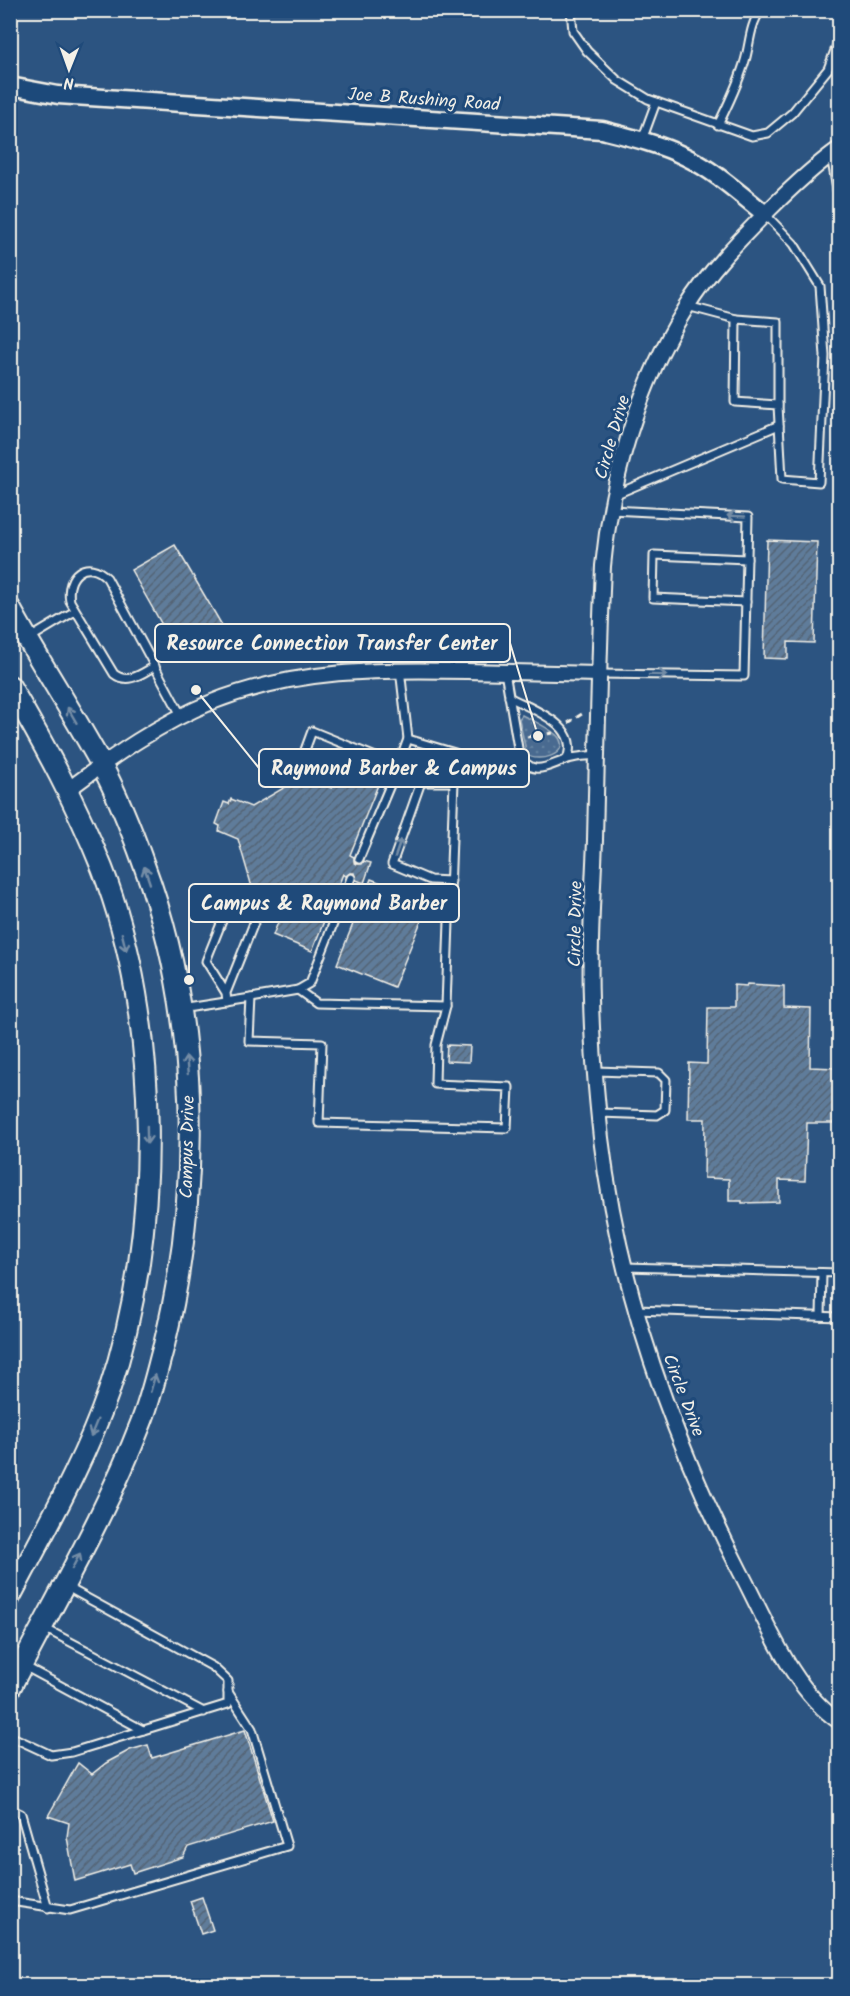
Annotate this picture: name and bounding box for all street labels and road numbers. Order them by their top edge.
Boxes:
street label: Joe B Rushing Road [347,81,502,120]
street label: Circle Drive [588,392,639,483]
street label: Circle Drive [561,881,592,967]
street label: Campus Drive [173,1095,204,1199]
street label: Circle Drive [654,1350,712,1441]

